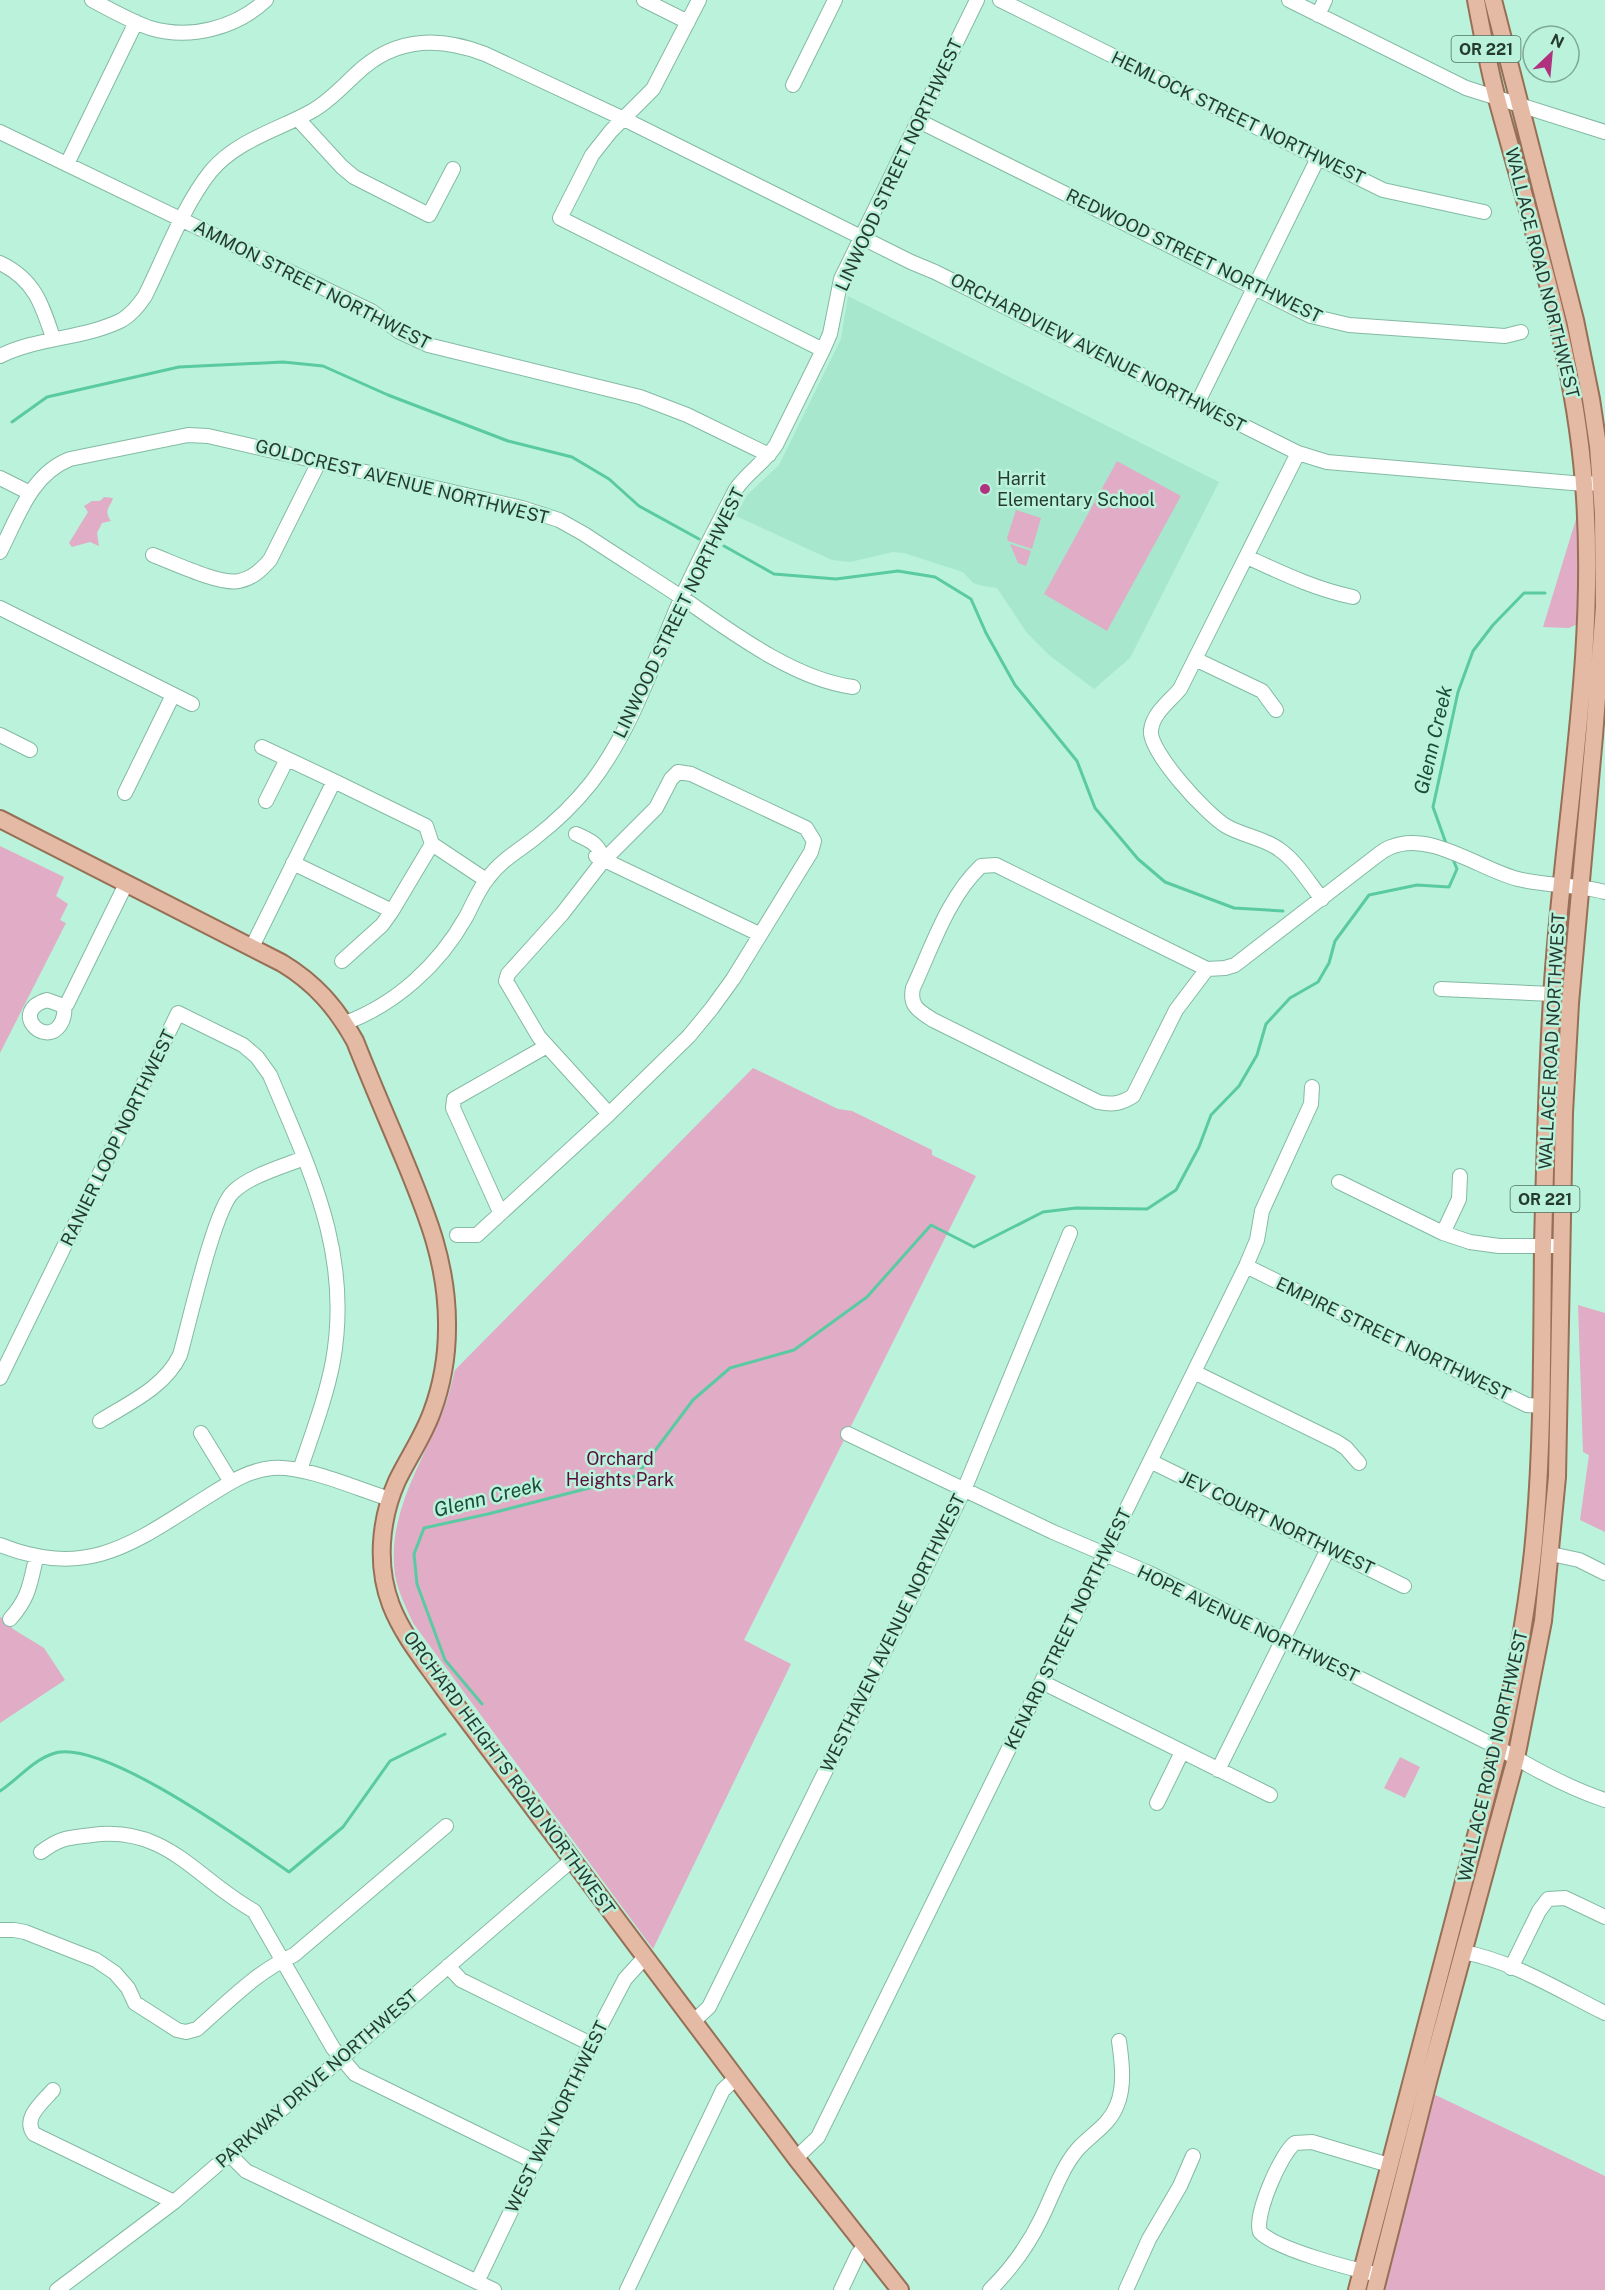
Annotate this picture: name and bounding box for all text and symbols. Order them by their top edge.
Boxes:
north arrow [1521,24,1581,84]
text: N [1548,30,1567,52]
street label: LINWOOD STREET NORTHWEST [831,35,966,294]
road number: OR 221 [1452,36,1520,62]
street label: HEMLOCK STREET NORTHWEST [1108,47,1369,188]
street label: WALLACE ROAD NORTHWEST [1501,145,1584,401]
street label: REDWOOD STREET NORTHWEST [1063,184,1326,327]
street label: AMMON STREET NORTHWEST [191,216,434,354]
street label: ORCHARDVIEW AVENUE NORTHWEST [947,269,1249,437]
street label: GOLDCREST AVENUE NORTHWEST [253,435,551,528]
place label: Harrit Elementary School [997,468,1155,510]
marker: Harrit Elementary School [978,482,992,496]
street label: LINWOOD STREET NORTHWEST [609,484,749,741]
water label: Glenn Creek [1409,683,1457,797]
street label: WALLACE ROAD NORTHWEST [1534,912,1569,1170]
street label: RANIER LOOP NORTHWEST [56,1026,179,1249]
road number: OR 221 [1510,1186,1580,1212]
street label: EMPIRE STREET NORTHWEST [1273,1273,1514,1405]
park label: Orchard Heights Park [566,1448,674,1490]
street label: JEV COURT NORTHWEST [1177,1466,1378,1579]
water label: Glenn Creek [431,1472,545,1522]
street label: WESTHAVEN AVENUE NORTHWEST [816,1490,969,1775]
street label: KENARD STREET NORTHWEST [1000,1505,1135,1753]
street label: HOPE AVENUE NORTHWEST [1134,1561,1363,1687]
street label: ORCHARD HEIGHTS ROAD NORTHWEST [399,1627,620,1919]
street label: WALLACE ROAD NORTHWEST [1453,1628,1532,1884]
street label: PARKWAY DRIVE NORTHWEST [211,1985,422,2172]
street label: WEST WAY NORTHWEST [501,2017,612,2216]

